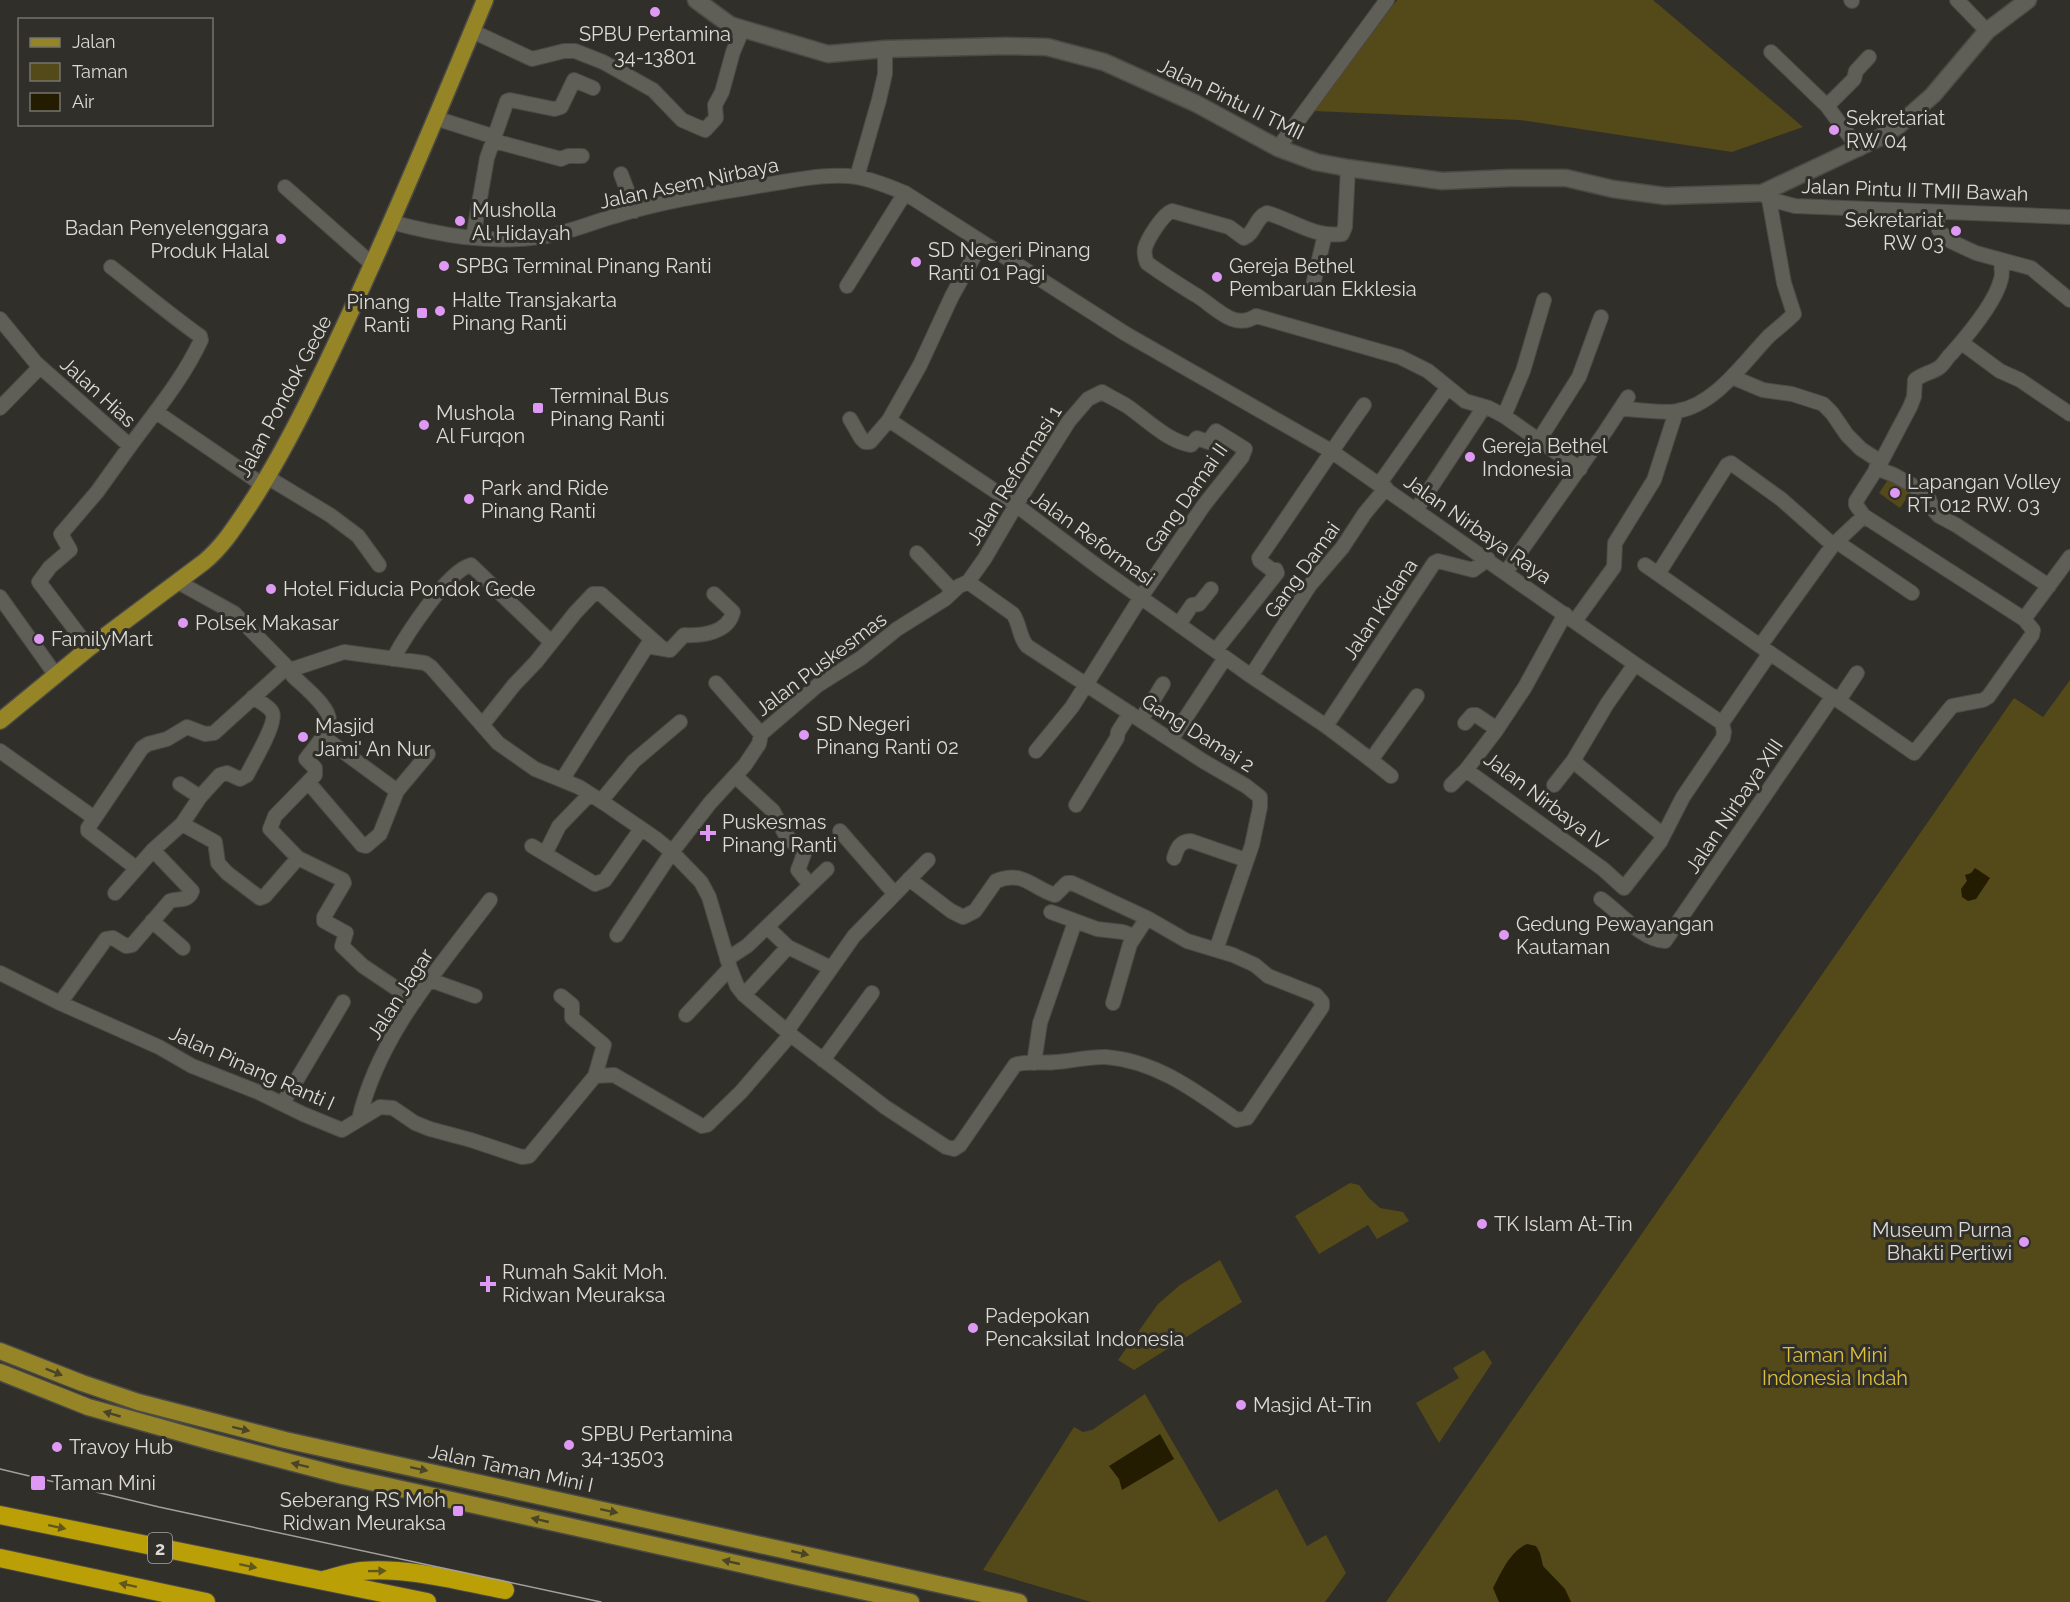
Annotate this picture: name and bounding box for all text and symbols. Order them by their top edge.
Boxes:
marker: SPBU Pertamina 34-13801 [648,5,662,19]
legend [18,18,213,126]
place label: SPBU Pertamina 34-13801 [579,22,731,69]
text: Jalan [72,31,116,52]
street label: Jalan Pintu II TMII [1154,53,1308,145]
text: Taman [72,61,128,82]
text: Air [72,91,95,112]
place label: Sekretariat RW 04 [1846,106,1946,153]
marker: Sekretariat RW 04 [1827,123,1841,137]
street label: Jalan Asem Nirbaya [597,152,781,214]
street label: Jalan Pintu II TMII Bawah [1801,174,2029,206]
place label: Musholla Al Hidayah [472,198,571,245]
place label: Sekretariat RW 03 [1845,208,1944,255]
marker: Musholla Al Hidayah [453,214,467,228]
place label: Badan Penyelenggara Produk Halal [65,216,270,263]
marker: Sekretariat RW 03 [1949,224,1963,238]
marker: Badan Penyelenggara Produk Halal [274,232,288,246]
place label: SD Negeri Pinang Ranti 01 Pagi [928,238,1091,285]
place label: SPBG Terminal Pinang Ranti [456,254,712,278]
place label: Gereja Bethel Pembaruan Ekklesia [1229,254,1417,301]
marker: SD Negeri Pinang Ranti 01 Pagi [909,255,923,269]
marker: SPBG Terminal Pinang Ranti [437,259,451,273]
marker: Gereja Bethel Pembaruan Ekklesia [1210,270,1224,284]
place label: Halte Transjakarta Pinang Ranti [452,288,617,335]
place label: Pinang Ranti [347,290,410,337]
marker: Halte Transjakarta Pinang Ranti [433,304,447,318]
marker: Pinang Ranti [415,306,429,320]
street label: Jalan Pondok Gede [231,311,337,481]
street label: Jalan Hias [55,352,141,432]
place label: Terminal Bus Pinang Ranti [550,384,669,431]
street label: Jalan Reformasi 1 [961,400,1067,549]
place label: Mushola Al Furqon [436,401,525,448]
marker: Terminal Bus Pinang Ranti [531,401,545,415]
marker: Mushola Al Furqon [417,418,431,432]
place label: Gereja Bethel Indonesia [1482,434,1608,481]
street label: Gang Damai II [1139,439,1233,557]
marker: Gereja Bethel Indonesia [1463,450,1477,464]
street label: Jalan Nirbaya Raya [1400,469,1556,589]
place label: Lapangan Volley RT. 012 RW. 03 [1907,470,2061,517]
place label: Park and Ride Pinang Ranti [481,476,609,523]
street label: Jalan Reformasi [1027,485,1159,591]
marker: Lapangan Volley RT. 012 RW. 03 [1888,486,1902,500]
marker: Park and Ride Pinang Ranti [462,492,476,506]
street label: Gang Damai [1259,517,1345,623]
street label: Jalan Kidana [1337,554,1423,664]
place label: Hotel Fiducia Pondok Gede [283,577,536,601]
marker: Hotel Fiducia Pondok Gede [264,582,278,596]
street label: Jalan Puskesmas [751,607,891,721]
place label: Polsek Makasar [195,611,339,635]
marker: Polsek Makasar [176,616,190,630]
place label: FamilyMart [51,627,153,651]
marker: FamilyMart [32,632,46,646]
street label: Gang Damai 2 [1137,689,1259,777]
place label: SD Negeri Pinang Ranti 02 [816,712,959,759]
place label: Masjid Jami' An Nur [315,714,431,761]
marker: SD Negeri Pinang Ranti 02 [797,728,811,742]
marker: Masjid Jami' An Nur [296,730,310,744]
street label: Jalan Nirbaya XIII [1680,734,1788,878]
street label: Jalan Nirbaya IV [1480,747,1613,855]
place label: Puskesmas Pinang Ranti [722,810,837,857]
marker: Puskesmas Pinang Ranti [699,824,717,842]
place label: Gedung Pewayangan Kautaman [1516,912,1714,959]
marker: Gedung Pewayangan Kautaman [1497,928,1511,942]
street label: Jalan Jagar [362,944,438,1044]
street label: Jalan Pinang Ranti I [166,1021,338,1115]
place label: TK Islam At-Tin [1494,1212,1633,1236]
marker: TK Islam At-Tin [1475,1217,1489,1231]
place label: Museum Purna Bhakti Pertiwi [1872,1218,2012,1265]
marker: Museum Purna Bhakti Pertiwi [2017,1235,2031,1249]
place label: Rumah Sakit Moh. Ridwan Meuraksa [502,1260,667,1307]
marker: Rumah Sakit Moh. Ridwan Meuraksa [479,1275,497,1293]
place label: Padepokan Pencaksilat Indonesia [985,1304,1185,1351]
marker: Padepokan Pencaksilat Indonesia [966,1321,980,1335]
park label: Taman Mini Indonesia Indah [1762,1343,1908,1390]
one-way arrow [46,1367,64,1377]
place label: Masjid At-Tin [1253,1393,1372,1417]
marker: Masjid At-Tin [1234,1398,1248,1412]
one-way arrow [103,1409,121,1418]
place label: SPBU Pertamina 34-13503 [581,1422,733,1469]
one-way arrow [232,1424,250,1434]
place label: Travoy Hub [69,1435,173,1459]
marker: SPBU Pertamina 34-13503 [562,1438,576,1452]
street label: Jalan Taman Mini I [426,1439,596,1497]
marker: Travoy Hub [50,1440,64,1454]
one-way arrow [291,1459,309,1469]
one-way arrow [410,1465,429,1474]
place label: Taman Mini [51,1471,156,1495]
marker: Taman Mini [29,1474,47,1492]
place label: Seberang RS Moh Ridwan Meuraksa [280,1488,446,1535]
marker: Seberang RS Moh Ridwan Meuraksa [451,1504,465,1518]
one-way arrow [600,1507,618,1517]
one-way arrow [531,1514,550,1524]
one-way arrow [48,1523,67,1532]
road number: 2 [148,1533,172,1563]
one-way arrow [790,1549,809,1559]
one-way arrow [721,1557,740,1566]
one-way arrow [239,1562,258,1571]
one-way arrow [367,1566,386,1576]
one-way arrow [119,1580,137,1590]

